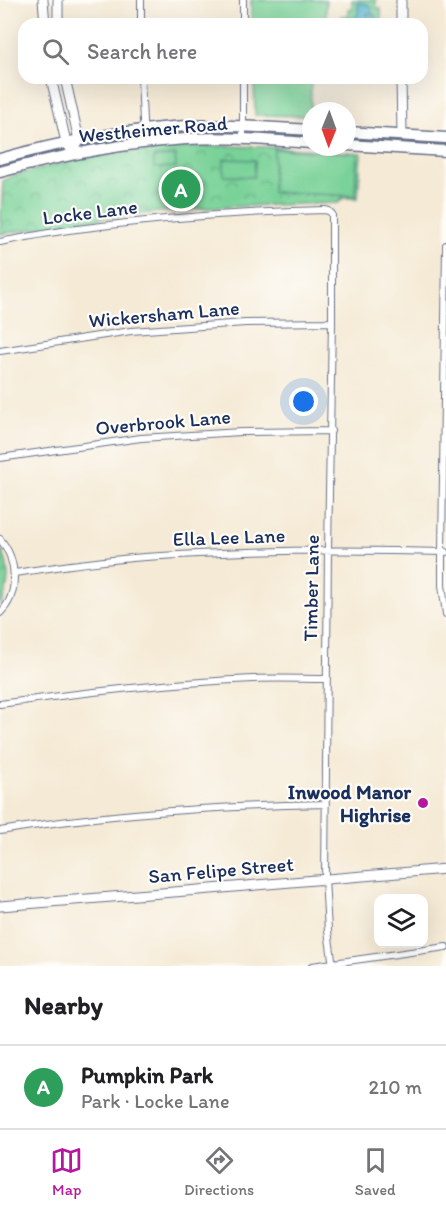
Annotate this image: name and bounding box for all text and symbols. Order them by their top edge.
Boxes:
search box [18,18,428,84]
icon: search [39,35,72,68]
text: Search here [87,38,197,65]
north arrow [302,102,356,156]
street label: Westheimer Road [78,111,229,147]
pin: A [162,166,201,212]
street label: Locke Lane [41,194,139,230]
street label: Wickersham Lane [88,295,240,333]
your location [289,387,318,416]
street label: Overbrook Lane [94,404,232,440]
street label: Ella Lee Lane [172,523,286,551]
street label: Timber Lane [298,534,324,642]
place label: Inwood Manor Highrise [288,780,411,828]
marker: Inwood Manor Highrise [416,796,430,810]
street label: San Felipe Street [147,852,295,888]
map controls [374,894,428,948]
button: layers [374,894,428,948]
text: Nearby [24,989,103,1021]
text: Pumpkin Park [81,1062,213,1089]
text: A [37,1075,50,1099]
text: 210 m [369,1075,422,1099]
text: Park · Locke Lane [81,1089,229,1113]
tab: Map [50,1144,83,1199]
tab: Directions [184,1144,254,1199]
tab: Saved [355,1144,396,1199]

